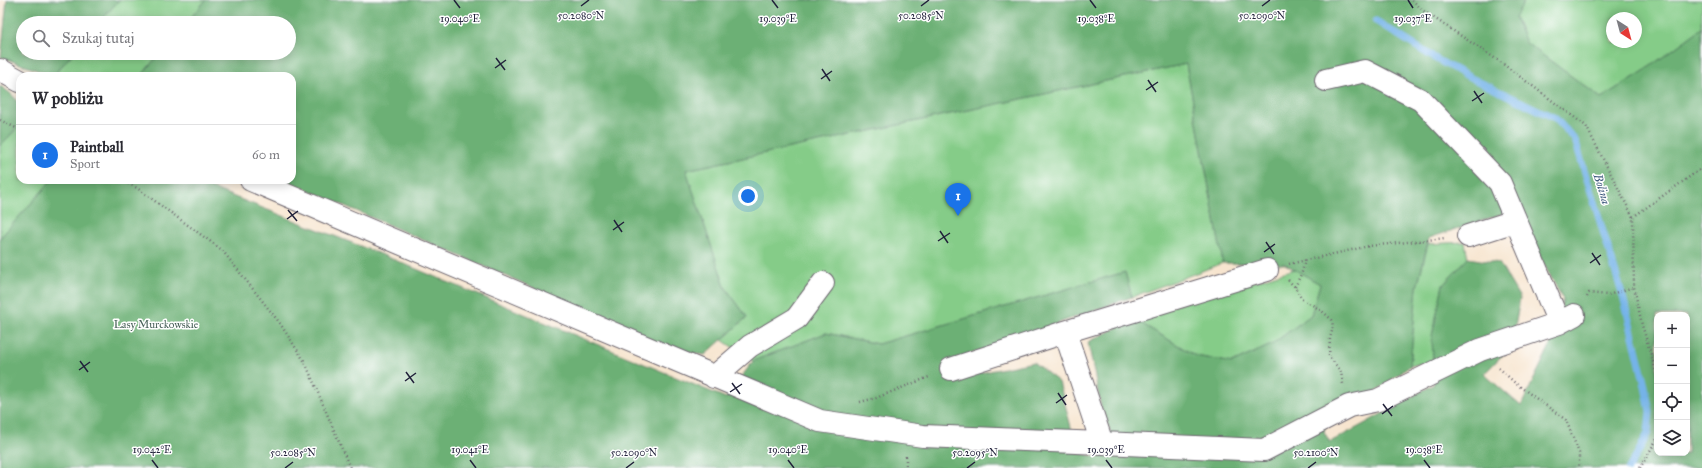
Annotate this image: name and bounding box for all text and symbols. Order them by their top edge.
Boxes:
text: 50.2080°N [558,10,605,22]
text: 50.2085°N [898,10,944,22]
text: 50.2090°N [1239,10,1286,22]
north arrow [1606,12,1642,48]
text: 19.040°E [440,13,480,25]
text: 19.039°E [759,13,797,25]
text: 19.038°E [1077,13,1115,25]
text: 19.037°E [1394,13,1432,25]
search box [16,16,296,60]
icon: search [30,27,52,49]
text: Szukaj tutaj [62,29,134,47]
text: W pobliżu [32,88,103,109]
text: Paintball [70,138,124,156]
text: 1 [42,147,48,163]
text: 60 m [252,147,280,163]
text: Sport [70,156,100,172]
water label: Bolina [1590,171,1613,206]
pin: 1 [945,183,971,216]
your location [738,186,758,206]
map controls [1654,312,1690,456]
button: + [1654,312,1690,348]
park label: Lasy Murckowskie [114,318,199,331]
button: − [1654,348,1690,384]
button: locate [1654,384,1690,420]
button: layers [1654,420,1690,456]
text: 19.042°E [133,444,171,456]
text: 19.041°E [451,444,489,456]
text: 19.040°E [768,444,808,456]
text: 19.039°E [1087,444,1125,456]
text: 19.038°E [1405,444,1443,456]
text: 50.2085°N [270,447,316,459]
text: 50.2090°N [611,447,658,459]
text: 50.2095°N [952,447,998,459]
text: 50.2100°N [1293,447,1339,459]

